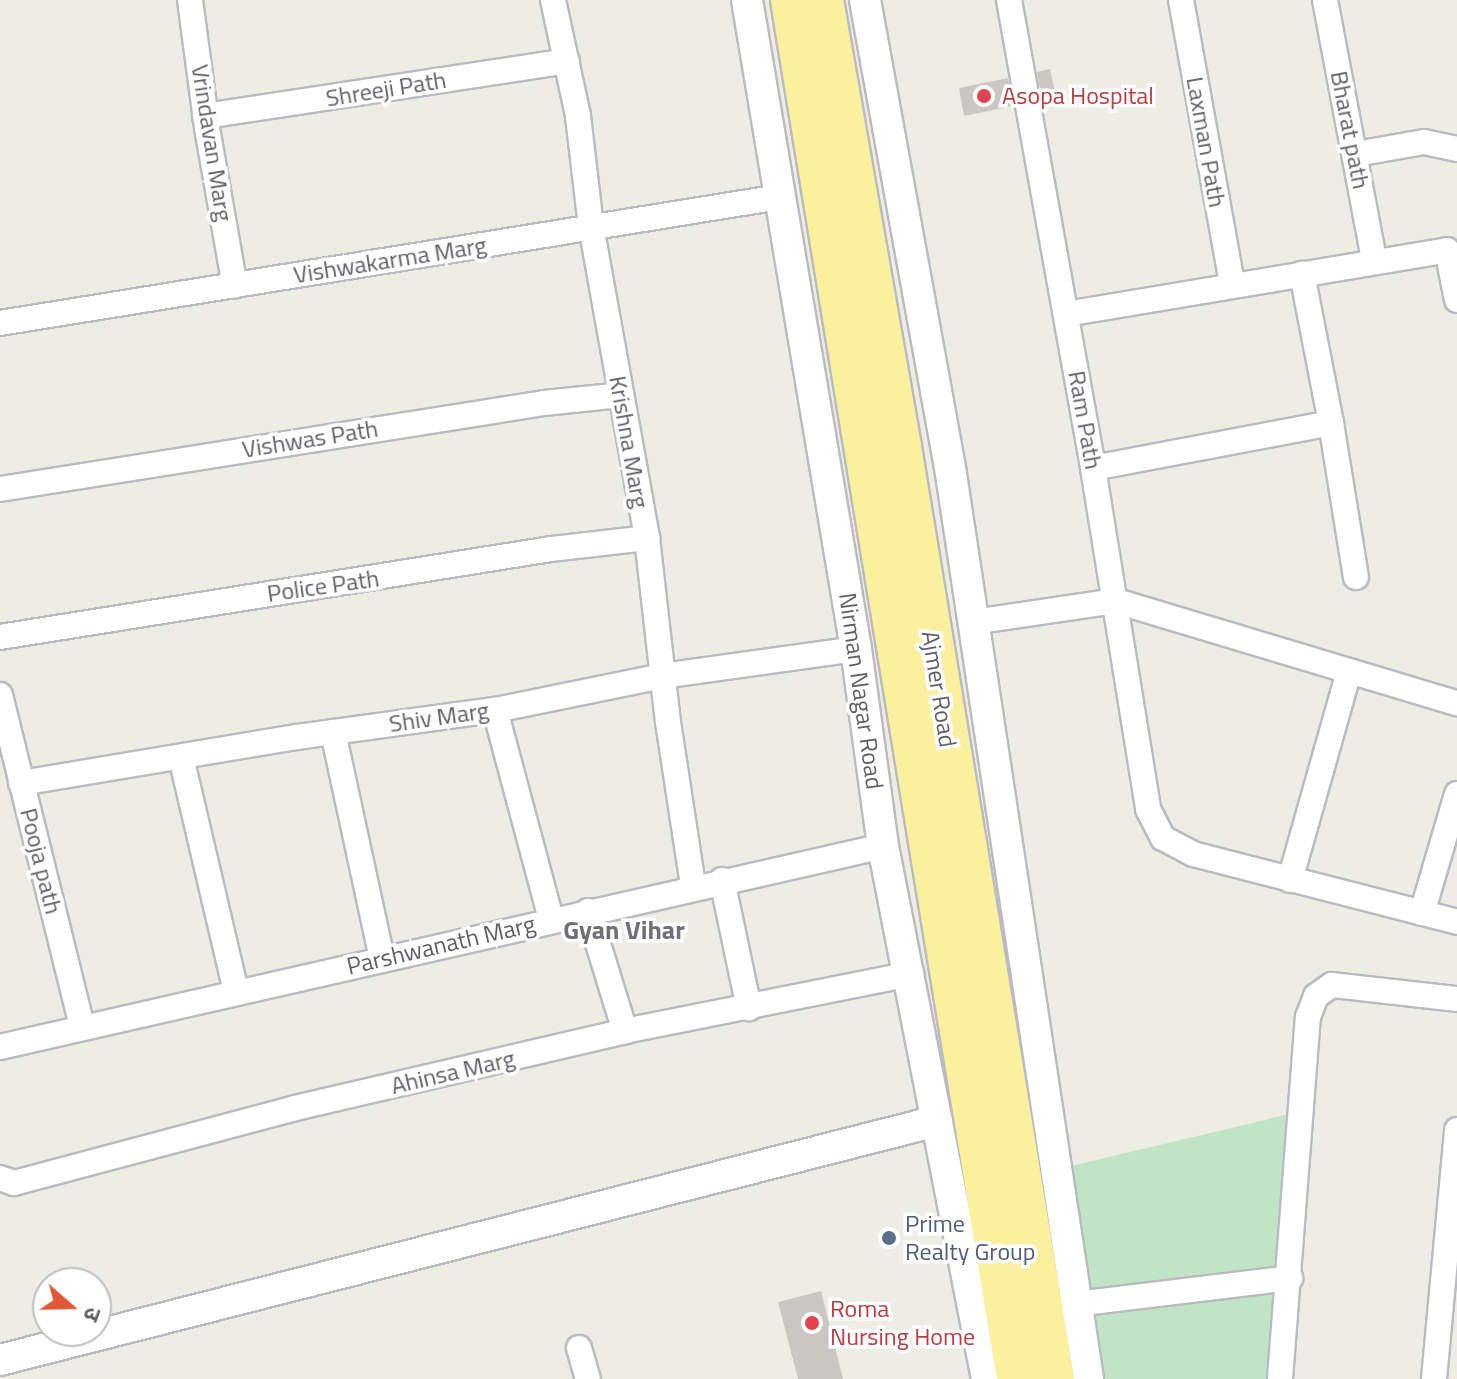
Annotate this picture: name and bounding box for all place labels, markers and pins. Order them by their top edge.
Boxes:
place label: Asopa Hospital [1002,82,1154,110]
marker: Asopa Hospital [973,85,995,107]
place label: Prime Realty Group [905,1210,1035,1266]
marker: Prime Realty Group [880,1229,898,1247]
place label: Roma Nursing Home [830,1295,975,1351]
marker: Roma Nursing Home [801,1312,823,1334]

